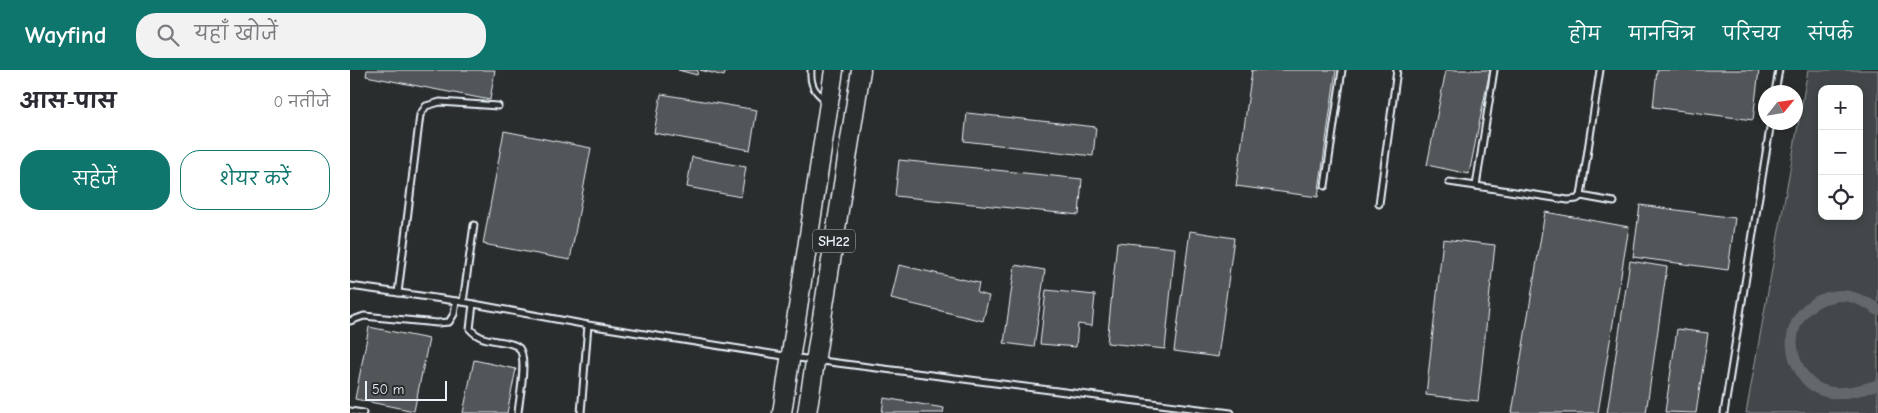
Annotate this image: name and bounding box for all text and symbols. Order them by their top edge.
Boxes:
search box [136,13,486,58]
text: Wayfind [25,21,106,49]
icon: search [154,21,182,49]
text: यहाँ खोजें [194,23,278,45]
text: होम [1569,24,1601,45]
text: मानचित्र [1629,24,1695,45]
text: परिचय [1723,24,1780,45]
text: संपर्क [1808,24,1853,45]
north arrow [1758,85,1803,130]
map controls [1818,85,1863,220]
button: + [1818,85,1863,130]
text: आस-पास [20,89,116,113]
text: 0 नतीजे [273,93,330,111]
button: − [1818,130,1863,175]
button: सहेजें [20,150,170,210]
button: शेयर करें [180,150,330,210]
button: locate [1818,175,1863,220]
road number: SH22 [813,230,855,252]
scale bar [365,378,448,401]
text: 50 m [372,381,404,398]

